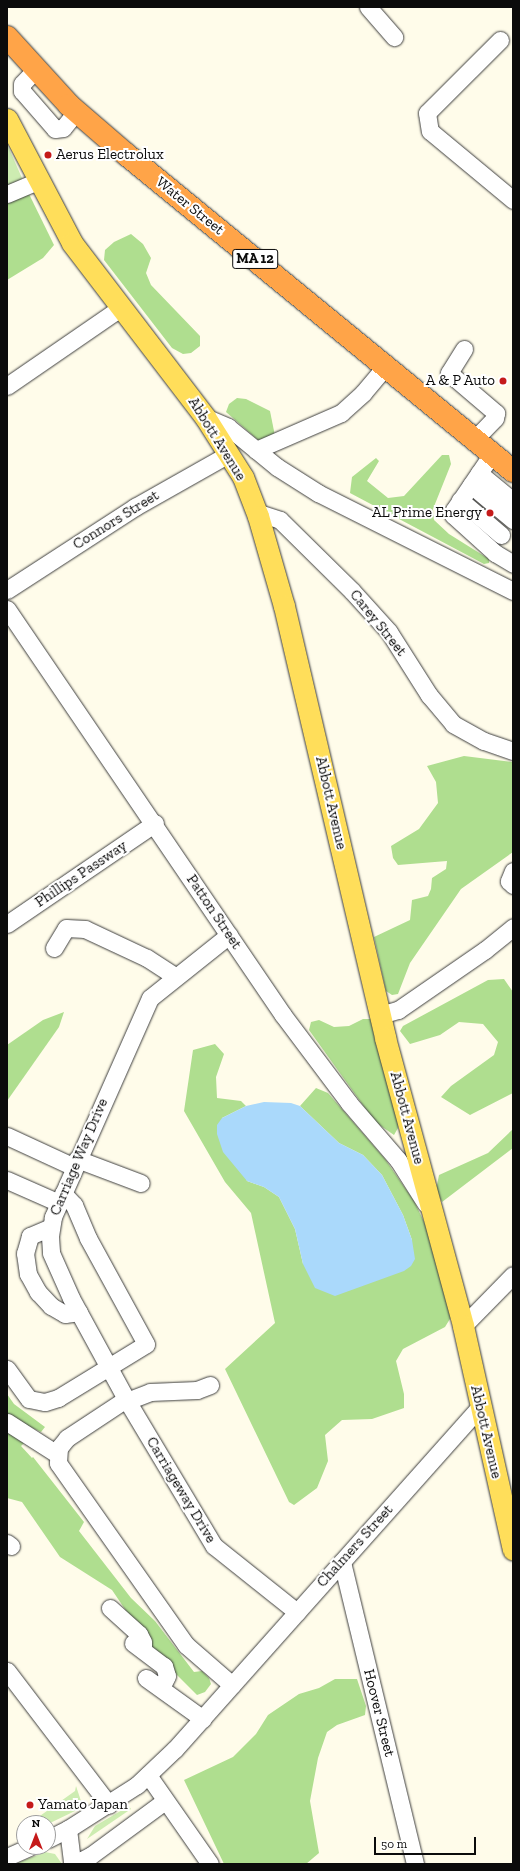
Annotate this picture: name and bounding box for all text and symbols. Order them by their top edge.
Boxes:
place label: Aerus Electrolux [56,146,164,164]
marker: Aerus Electrolux [43,150,53,160]
street label: Water Street [152,173,228,239]
road number: MA 12 [231,247,279,271]
place label: A & P Auto [424,372,495,390]
marker: A & P Auto [498,376,508,386]
street label: Abbott Avenue [184,394,250,484]
street label: Connors Street [70,486,162,554]
place label: AL Prime Energy [372,504,482,522]
marker: AL Prime Energy [485,508,495,518]
street label: Carey Street [346,586,410,660]
street label: Abbott Avenue [311,754,351,852]
street label: Phillips Passway [32,837,130,911]
street label: Patton Street [182,871,246,953]
street label: Abbott Avenue [386,1070,428,1166]
street label: Carriage Way Drive [46,1095,112,1219]
street label: Abbott Avenue [466,1383,506,1481]
street label: Carriageway Drive [142,1434,220,1546]
street label: Chalmers Street [313,1501,397,1591]
street label: Hoover Street [359,1667,399,1759]
place label: Yamato Japan [38,1796,128,1814]
marker: Yamato Japan [25,1800,35,1810]
north arrow [16,1815,56,1855]
text: N [32,1817,40,1830]
scale bar [376,1829,478,1855]
text: 50 m [381,1837,407,1851]

